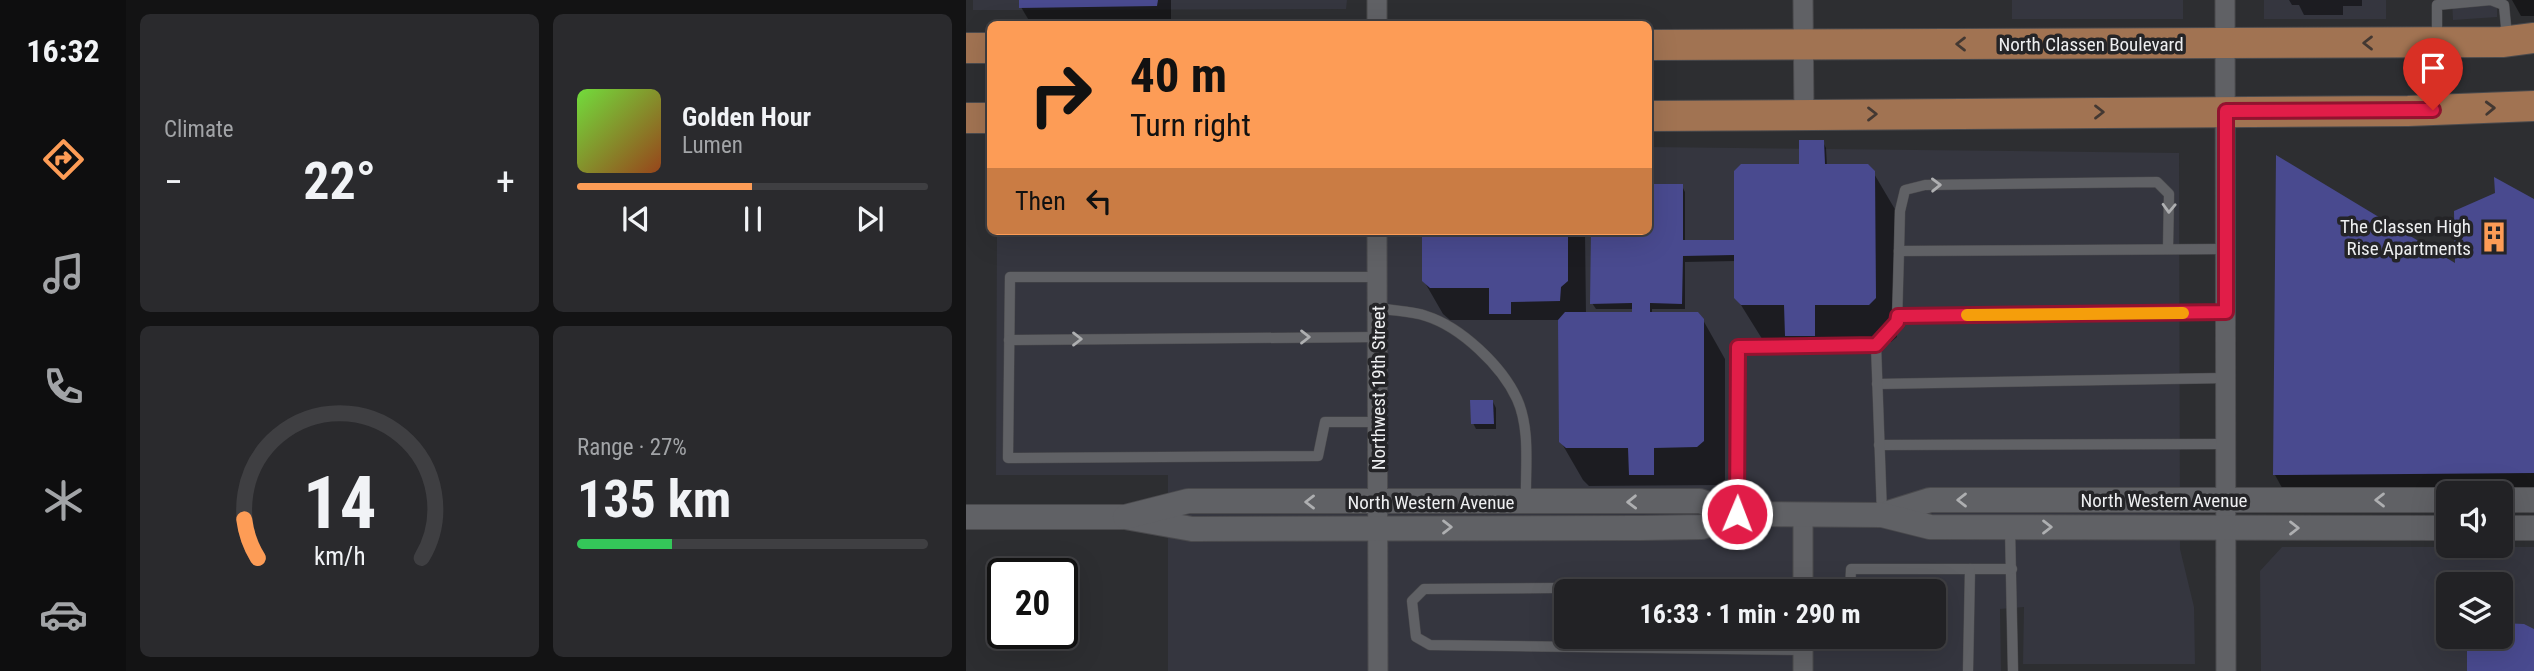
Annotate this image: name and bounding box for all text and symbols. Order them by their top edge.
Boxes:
text: 16:32 [26,32,100,70]
street label: North Classen Boulevard [1998,33,2184,56]
one-way arrow [2362,35,2373,51]
one-way arrow [1955,36,1966,52]
pin [2403,38,2463,110]
text: 40 m [1130,47,1227,104]
icon: right [1015,49,1106,140]
icon: arrive [2414,49,2452,87]
one-way arrow [2485,100,2496,115]
text: Golden Hour [682,102,811,132]
one-way arrow [2095,104,2105,120]
text: Turn right [1130,106,1251,144]
one-way arrow [1867,106,1878,122]
text: Climate [164,116,234,143]
text: Lumen [682,132,743,159]
icon: directions [39,135,88,184]
text: 22° [303,151,376,212]
text: − [164,160,183,204]
text: + [496,160,515,204]
one-way arrow [1931,177,1942,193]
icon: left [1080,182,1118,220]
text: Then [1015,186,1066,216]
icon: previous [617,200,655,238]
icon: pause [734,200,772,238]
icon: next [851,200,889,238]
one-way arrow [2161,203,2177,214]
place label: The Classen High Rise Apartments [2340,215,2471,260]
building icon: The Classen High Rise Apartments [2477,220,2511,254]
icon: music [39,249,88,298]
street label: Northwest 19th Street [1367,306,1390,470]
one-way arrow [1300,329,1311,345]
one-way arrow [1073,331,1083,347]
icon: phone [39,362,88,411]
text: Range · 27% [577,434,687,461]
text: 14 [303,460,376,546]
text: 135 km [577,469,731,530]
icon: climate [39,476,88,525]
position arrow [1700,477,1774,551]
map controls [2436,481,2513,649]
button: sound [2436,481,2513,558]
street label: North Western Avenue [2080,489,2248,512]
street label: North Western Avenue [1347,491,1515,514]
one-way arrow [1956,492,1967,508]
one-way arrow [2374,492,2385,508]
one-way arrow [1304,494,1315,510]
one-way arrow [1626,494,1637,510]
one-way arrow [2042,519,2053,535]
one-way arrow [1442,520,1453,535]
one-way arrow [2290,520,2300,536]
text: km/h [314,541,365,570]
speed limit sign: 20 [987,558,1078,649]
button: layers [2436,572,2513,649]
icon: car [39,590,88,639]
text: 16:33 · 1 min · 290 m [1640,599,1860,629]

